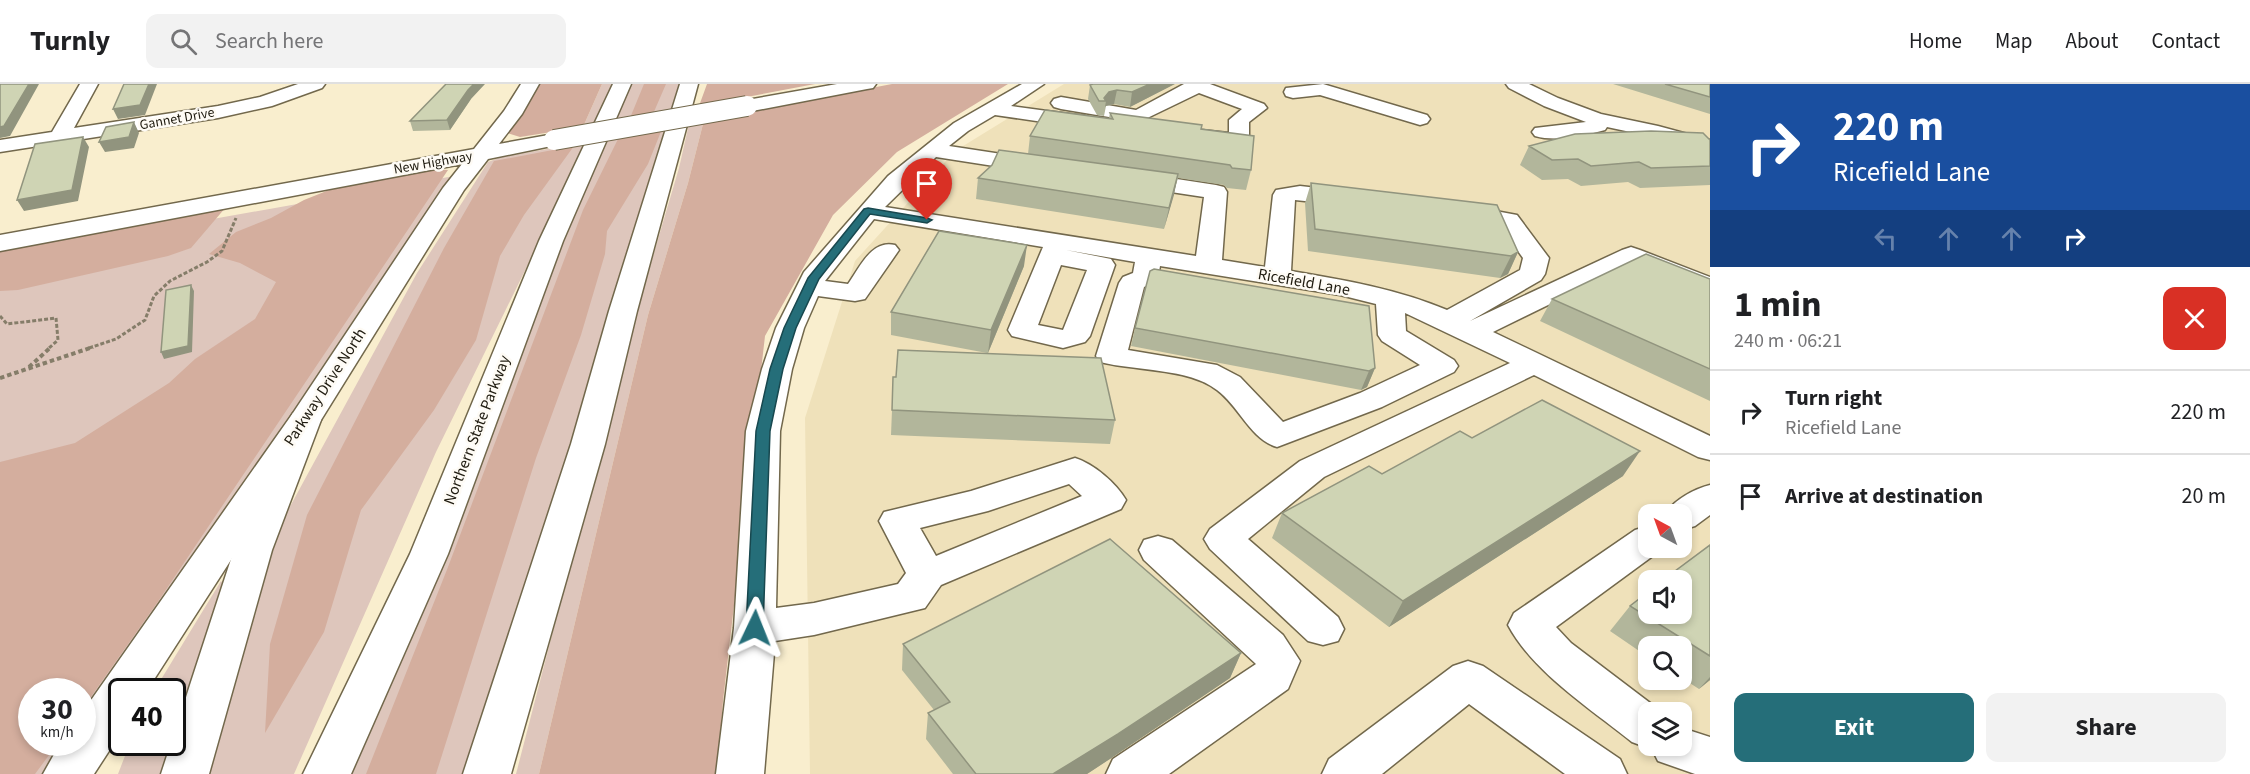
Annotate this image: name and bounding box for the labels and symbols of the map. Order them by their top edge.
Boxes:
street label: Gannet Drive [138,103,216,135]
street label: New Highway [392,146,474,180]
pin [901,158,952,220]
street label: Ricefield Lane [1256,263,1352,301]
street label: Parkway Drive North [279,324,371,450]
street label: Northern State Parkway [438,352,516,508]
north arrow [1638,504,1692,558]
position arrow [723,596,787,660]
speed limit sign: 40 [108,678,186,756]

